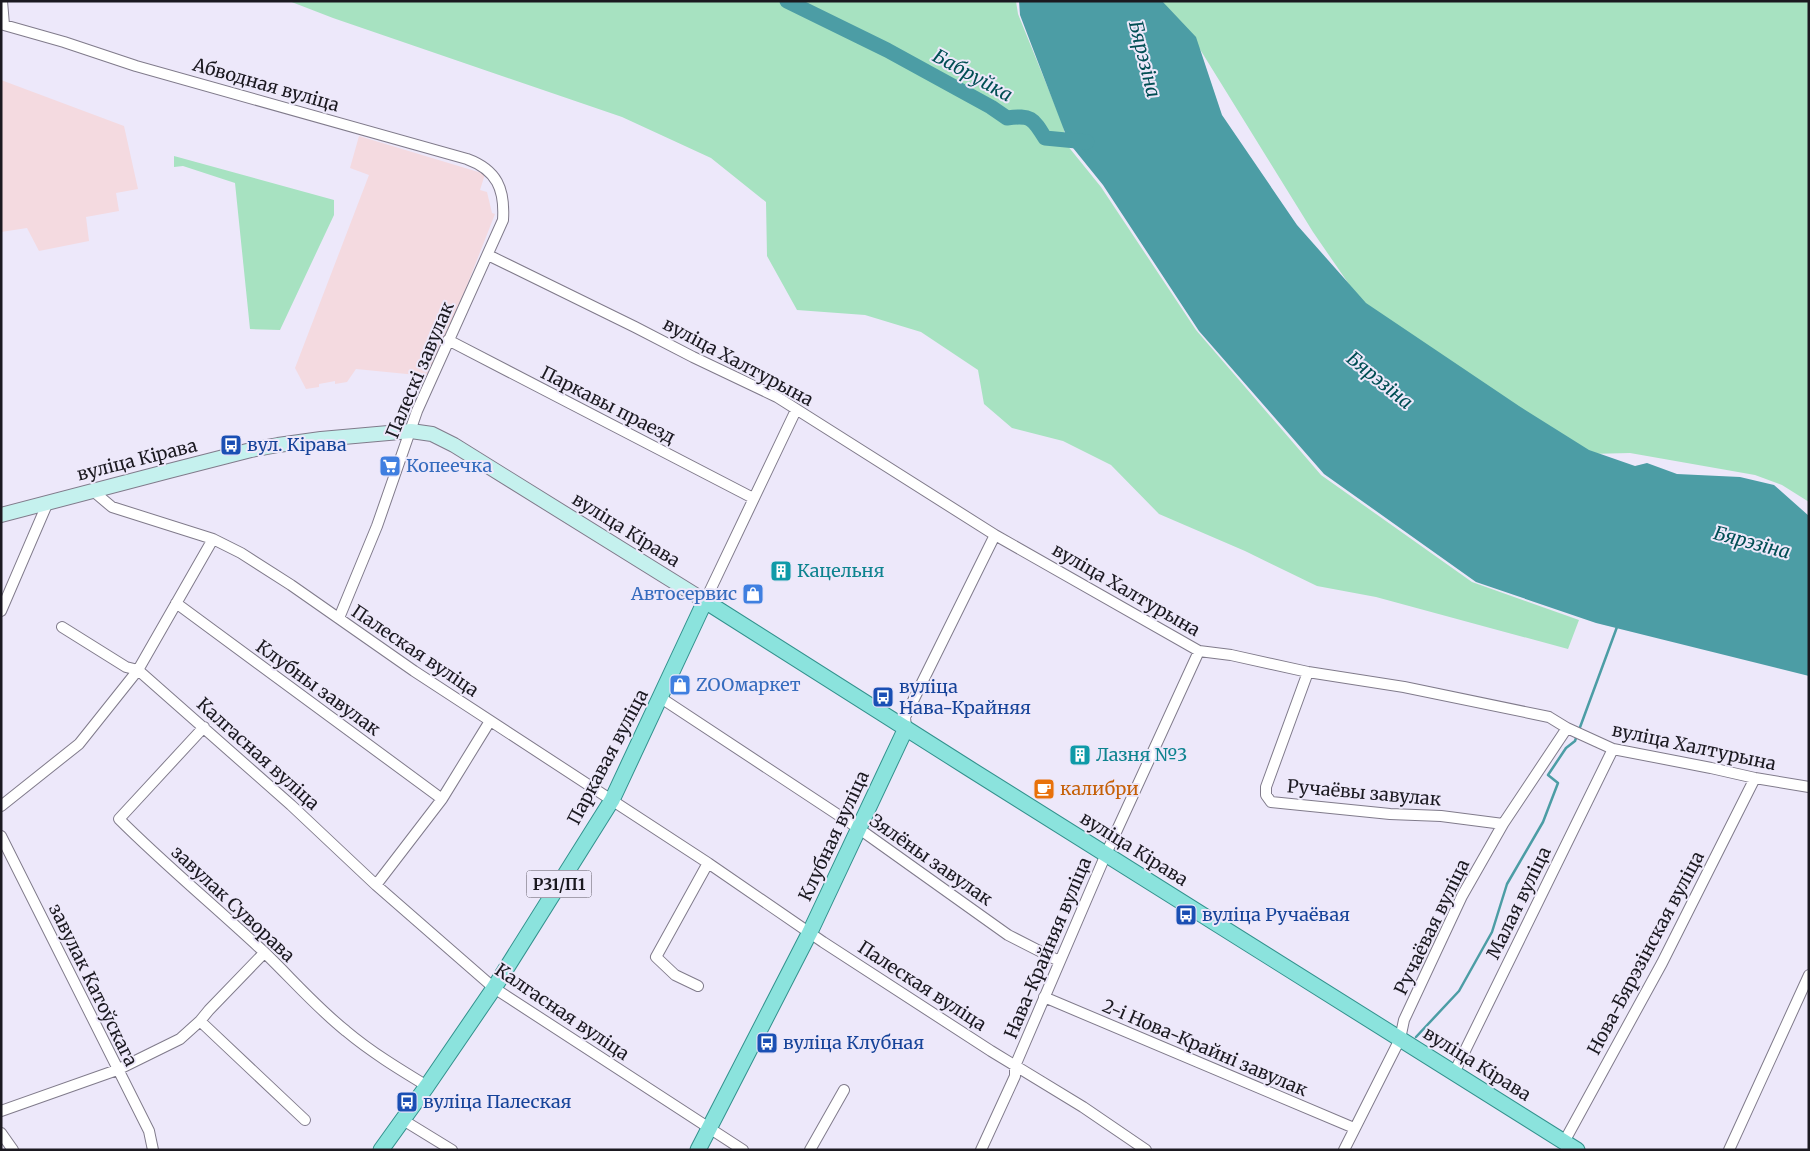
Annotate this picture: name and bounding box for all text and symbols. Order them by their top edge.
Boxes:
water label: Бярэзіна [1124,18,1166,100]
water label: Бабруйка [929,43,1017,107]
street label: Абводная вуліца [189,52,342,117]
street label: Палескі завулак [380,297,459,442]
street label: вуліца Халтурына [659,312,818,411]
water label: Бярэзіна [1342,346,1418,414]
street label: Паркавы праезд [537,361,680,448]
street label: вуліца Кірава [74,433,200,486]
bus stop icon: вул. Кірава [219,433,243,457]
place label: вул. Кірава [247,433,347,456]
supermarket icon: Копеечка [378,454,402,478]
place label: Копеечка [406,454,492,477]
street label: вуліца Кірава [568,487,685,572]
water label: Бярэзіна [1711,520,1793,564]
street label: вуліца Халтурына [1048,538,1205,641]
building icon: Кацельня [769,559,793,583]
place label: Кацельня [797,559,885,582]
place label: Автосервис [630,582,737,605]
shop icon: Автосервис [741,582,765,606]
street label: Палеская вуліца [347,600,484,702]
street label: Клубны завулак [251,635,386,741]
shop icon: ZOOмаркет [668,673,692,697]
place label: ZOOмаркет [696,673,801,696]
place label: вуліца Нава-Крайняя [899,675,1031,719]
street label: Паркавая вуліца [562,685,653,829]
bus stop icon: вуліца Нава-Крайняя [871,685,895,709]
street label: Калгасная вуліца [192,692,325,815]
street label: вуліца Халтурына [1610,718,1778,775]
building icon: Лазня №3 [1068,743,1092,767]
place label: Лазня №3 [1096,743,1187,766]
street label: Клубная вуліца [793,767,874,905]
street label: Ручаёвы завулак [1286,774,1443,811]
cafe icon: калибри [1032,777,1056,801]
place label: калибри [1060,777,1139,800]
street label: вуліца Кірава [1076,806,1193,891]
street label: Зялёны завулак [865,809,998,911]
street label: завулак Суворава [167,840,300,967]
street label: Малая вуліца [1481,842,1556,963]
street label: Нова-Бярэзінская вуліца [1582,847,1709,1059]
street label: Нава-Крайняя вуліца [999,853,1096,1042]
street label: Ручаёвая вуліца [1389,855,1474,998]
road number: Р31/П1 [526,871,592,898]
street label: завулак Катоўскага [44,900,143,1070]
bus stop icon: вуліца Ручаёвая [1174,903,1198,927]
place label: вуліца Ручаёвая [1202,903,1350,926]
street label: Палеская вуліца [854,935,991,1036]
street label: Калгасная вуліца [491,958,634,1065]
street label: 2-і Нова-Крайні завулак [1099,994,1312,1101]
street label: вуліца Кірава [1419,1021,1536,1106]
bus stop icon: вуліца Клубная [755,1031,779,1055]
place label: вуліца Клубная [783,1031,925,1054]
bus stop icon: вуліца Палеская [395,1090,419,1114]
place label: вуліца Палеская [423,1090,572,1113]

